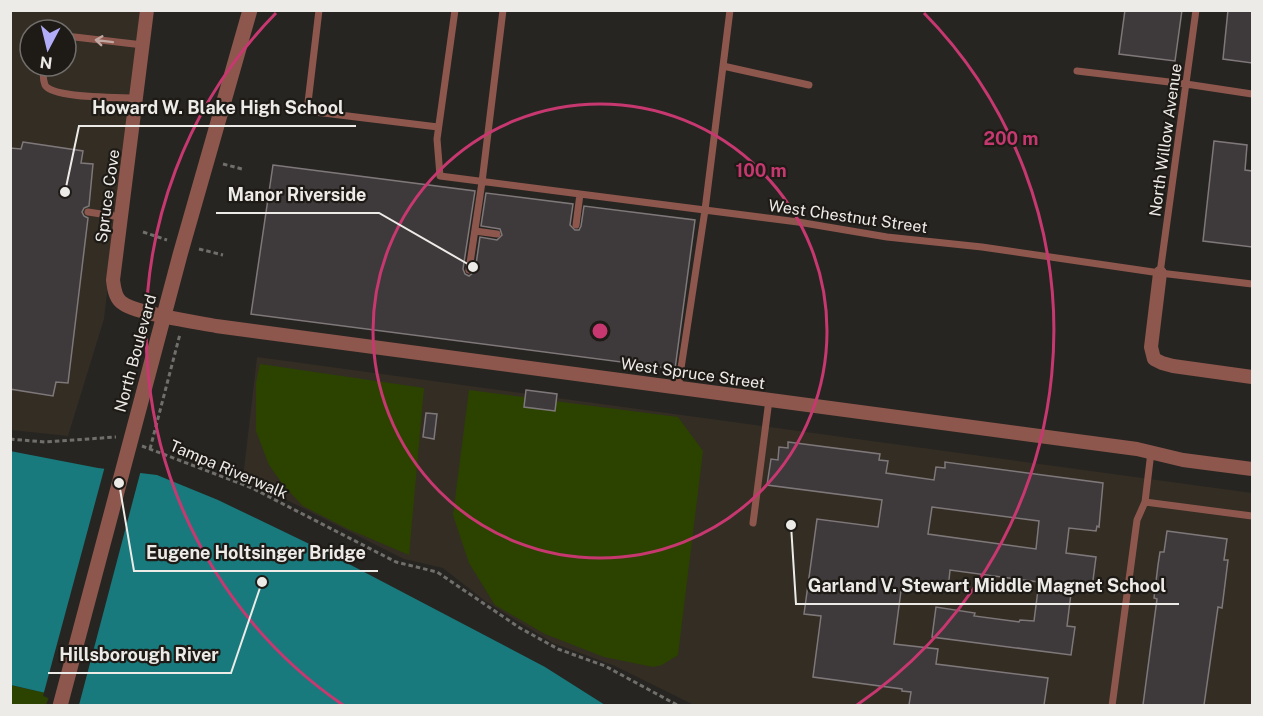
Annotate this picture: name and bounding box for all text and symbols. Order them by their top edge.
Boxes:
north arrow [18,18,78,78]
one-way arrow [95,35,115,46]
text: N [39,52,54,73]
street label: North Willow Avenue [1145,62,1186,218]
callout: Howard W. Blake High School [79,90,356,126]
text: Howard W. Blake High School [92,97,344,118]
text: 200 m [984,128,1038,149]
street label: Spruce Cove [92,148,123,244]
text: 100 m [735,160,787,181]
callout: Manor Riverside [216,177,379,213]
text: Manor Riverside [228,184,366,205]
street label: West Chestnut Street [767,196,929,237]
street label: North Boulevard [111,292,160,414]
centre of rings [590,321,610,341]
street label: West Spruce Street [620,354,766,393]
street label: Tampa Riverwalk [167,436,291,503]
callout: Eugene Holtsinger Bridge [134,535,378,571]
text: Eugene Holtsinger Bridge [146,542,366,563]
callout: Garland V. Stewart Middle Magnet School [796,568,1179,604]
text: Garland V. Stewart Middle Magnet School [808,575,1166,596]
callout: Hillsborough River [48,637,231,673]
text: Hillsborough River [59,644,219,665]

